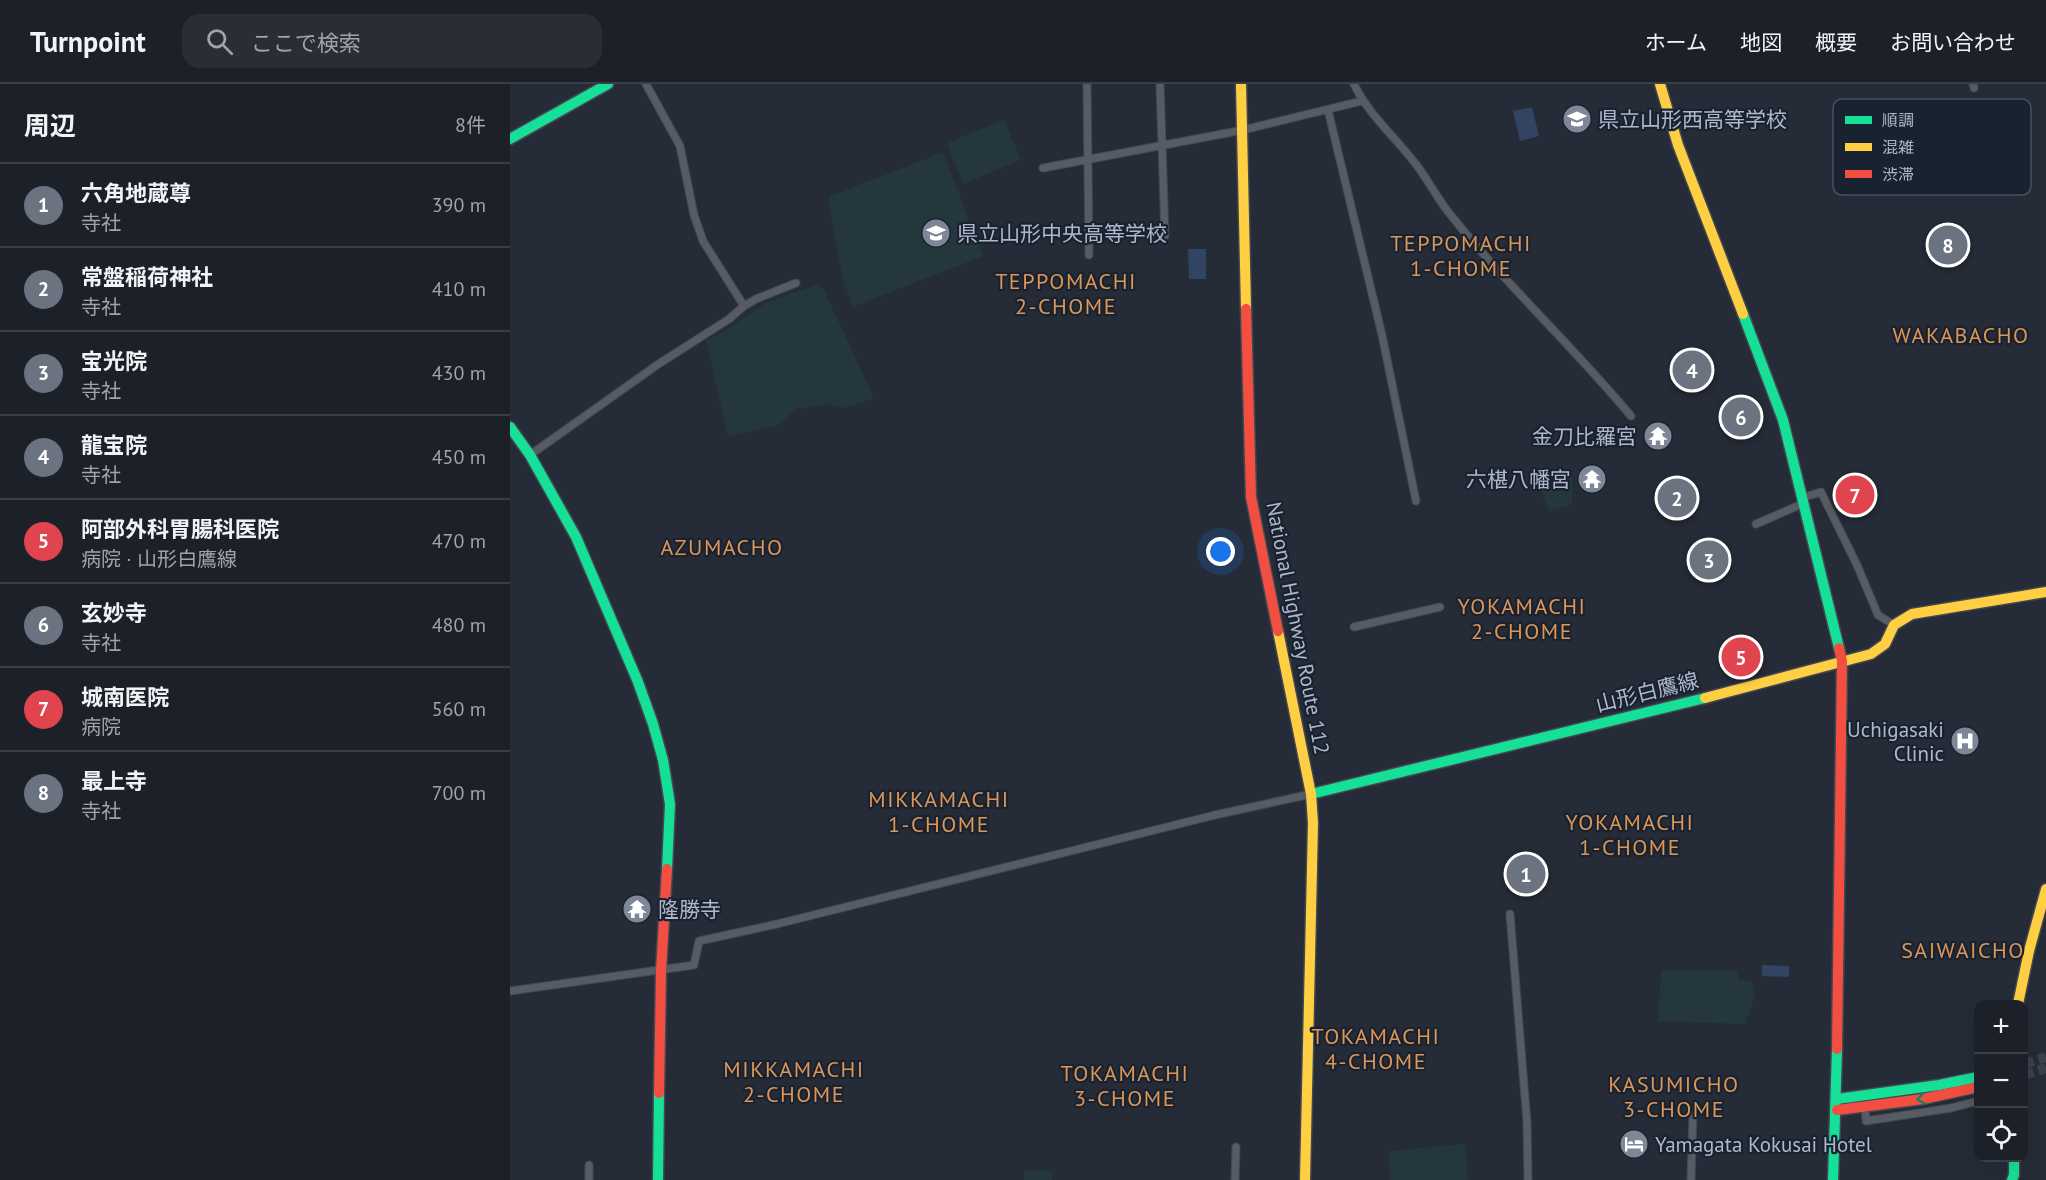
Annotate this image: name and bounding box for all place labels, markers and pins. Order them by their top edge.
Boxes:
school or university icon: 県立山形西高等学校 [1561,103,1593,135]
place label: 県立山形西高等学校 [1598,106,1787,133]
school or university icon: 県立山形中央高等学校 [920,217,952,249]
place label: 県立山形中央高等学校 [957,220,1167,247]
pin: 8 [1928,222,1968,268]
pin: 4 [1672,348,1712,392]
pin: 6 [1722,394,1760,440]
temple icon: 金刀比羅宮 [1642,420,1674,452]
place label: 金刀比羅宮 [1532,423,1637,450]
temple icon: 六椹八幡宮 [1576,463,1608,495]
place label: 六椹八幡宮 [1466,466,1571,493]
pin: 7 [1836,472,1874,518]
pin: 2 [1658,476,1696,520]
pin: 3 [1690,538,1728,582]
pin: 5 [1722,634,1760,680]
place label: Uchigasaki Clinic [1847,716,1944,767]
hospital icon: Uchigasaki Clinic [1949,725,1981,757]
pin: 1 [1506,852,1546,896]
temple icon: 隆勝寺 [621,893,653,925]
place label: 隆勝寺 [658,896,721,923]
hotel icon: Yamagata Kokusai Hotel [1618,1128,1650,1160]
place label: Yamagata Kokusai Hotel [1655,1131,1872,1158]

